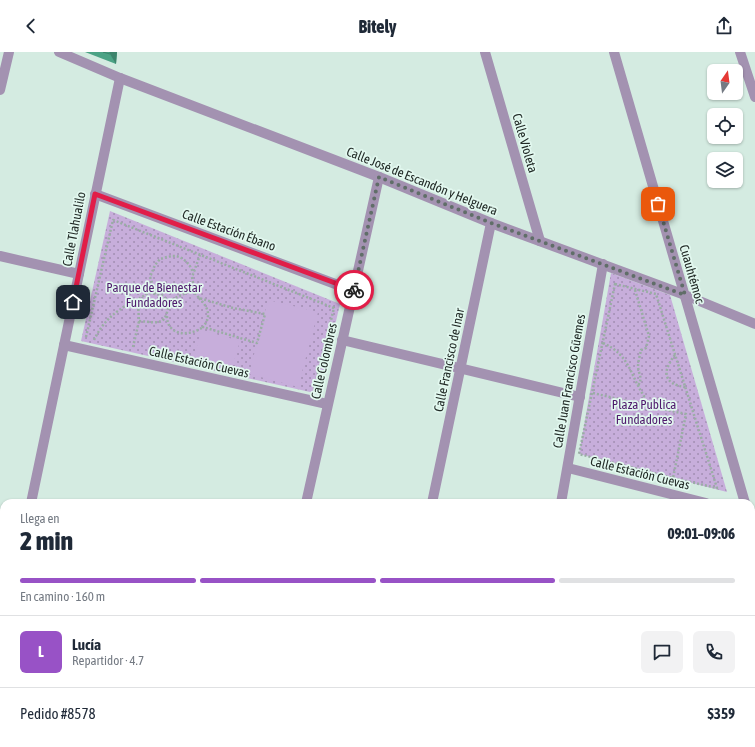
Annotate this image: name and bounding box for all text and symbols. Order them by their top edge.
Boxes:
icon: back [20,15,42,37]
icon: share [713,15,735,37]
text: Bitely [359,16,396,37]
north arrow [707,64,743,100]
map controls [707,64,743,188]
button: locate [707,108,743,144]
street label: Calle Violeta [509,112,541,174]
street label: Calle José de Escandón y Helguera [344,144,500,218]
button: layers [707,152,743,188]
pin [641,187,675,221]
street label: Calle Tlahualilo [59,190,89,268]
icon: bag [647,193,669,215]
street label: Calle Estación Ébano [180,206,278,254]
street label: Cuauhtémoc [676,243,708,305]
courier [334,270,374,310]
icon: bike [343,279,365,301]
park label: Parque de Bienestar Fundadores [106,280,202,310]
pin [56,285,90,319]
icon: home [62,291,84,313]
street label: Calle Francisco de Inar [431,307,467,413]
street label: Calle Juan Francisco Güemes [550,312,588,449]
street label: Calle Colombres [308,321,340,400]
street label: Calle Estación Cuevas [148,343,251,381]
park label: Plaza Publica Fundadores [612,397,676,427]
street label: Calle Estación Cuevas [589,453,692,493]
text: Llega en [20,511,60,526]
text: 09:01–09:06 [667,525,735,542]
text: 2 min [20,526,73,556]
text: En camino · 160 m [20,589,105,604]
button: chat [641,631,683,673]
button: phone [693,631,735,673]
text: Lucía [72,636,101,653]
text: L [38,643,44,660]
text: Repartidor · 4.7 [72,653,144,668]
text: Pedido #8578 [20,705,96,722]
text: $359 [708,705,735,722]

